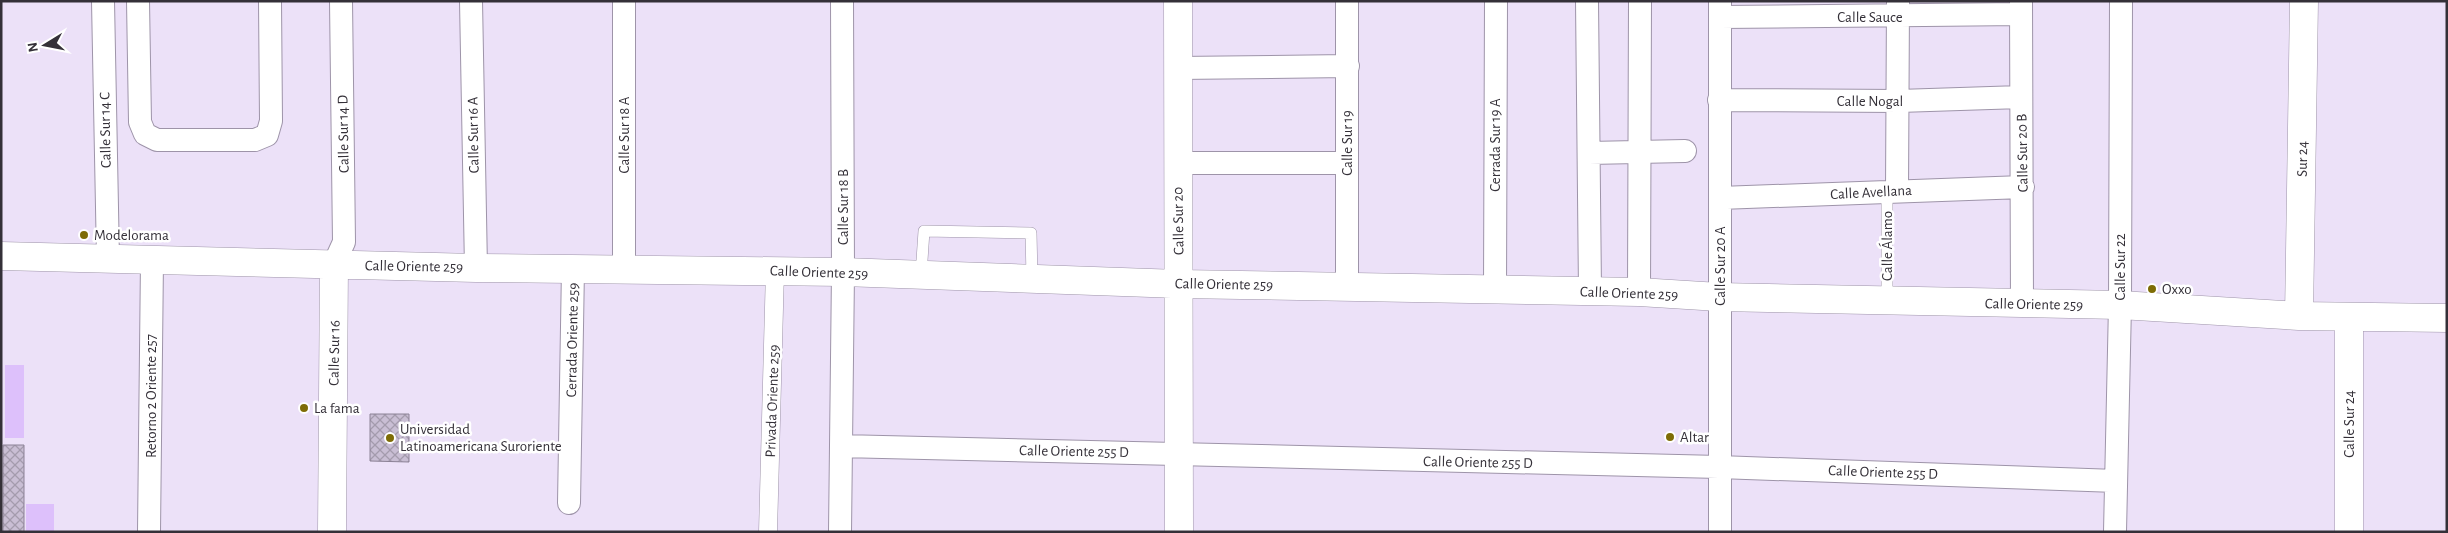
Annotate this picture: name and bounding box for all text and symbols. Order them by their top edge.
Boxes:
street label: Calle Sauce [1837,10,1903,25]
north arrow [20,20,70,70]
text: N [25,41,41,53]
street label: Calle Sur 14 C [97,92,114,168]
street label: Calle Nogal [1837,94,1903,109]
street label: Calle Sur 14 D [335,95,352,173]
street label: Calle Sur 16 A [465,96,482,174]
street label: Calle Sur 18 A [617,96,632,173]
street label: Cerrada Sur 19 A [1488,98,1503,192]
street label: Calle Sur 19 [1340,110,1355,176]
street label: Calle Sur 20 B [2014,114,2031,192]
street label: Sur 24 [2295,141,2310,177]
street label: Calle Sur 18 B [836,169,851,245]
street label: Calle Avellana [1830,183,1912,202]
street label: Calle Sur 20 [1170,187,1187,255]
street label: Calle Álamo [1878,211,1895,281]
street label: Calle Sur 20 A [1713,226,1728,306]
place label: Modelorama [94,228,169,243]
marker: Modelorama [78,229,90,241]
street label: Calle Sur 22 [2113,233,2128,301]
street label: Calle Oriente 259 [365,258,463,275]
street label: Calle Oriente 259 [770,263,868,282]
street label: Calle Oriente 259 [1175,276,1273,293]
street label: Cerrada Oriente 259 [564,282,581,398]
place label: Oxxo [2162,282,2192,297]
marker: Oxxo [2146,283,2158,295]
street label: Calle Oriente 259 [1580,284,1678,303]
street label: Calle Oriente 259 [1985,296,2083,313]
street label: Calle Sur 16 [326,320,343,386]
street label: Retorno 2 Oriente 257 [144,334,159,458]
street label: Privada Oriente 259 [763,344,782,458]
street label: Calle Sur 24 [2342,390,2357,458]
place label: La fama [314,401,360,416]
marker: La fama [298,402,310,414]
place label: Universidad Latinoamericana Suroriente [400,422,562,454]
place label: Altar [1680,430,1709,445]
marker: Altar [1664,431,1676,443]
marker: Universidad Latinoamericana Suroriente [384,432,396,444]
street label: Calle Oriente 255 D [1019,443,1129,460]
street label: Calle Oriente 255 D [1423,454,1533,471]
street label: Calle Oriente 255 D [1828,463,1938,482]

